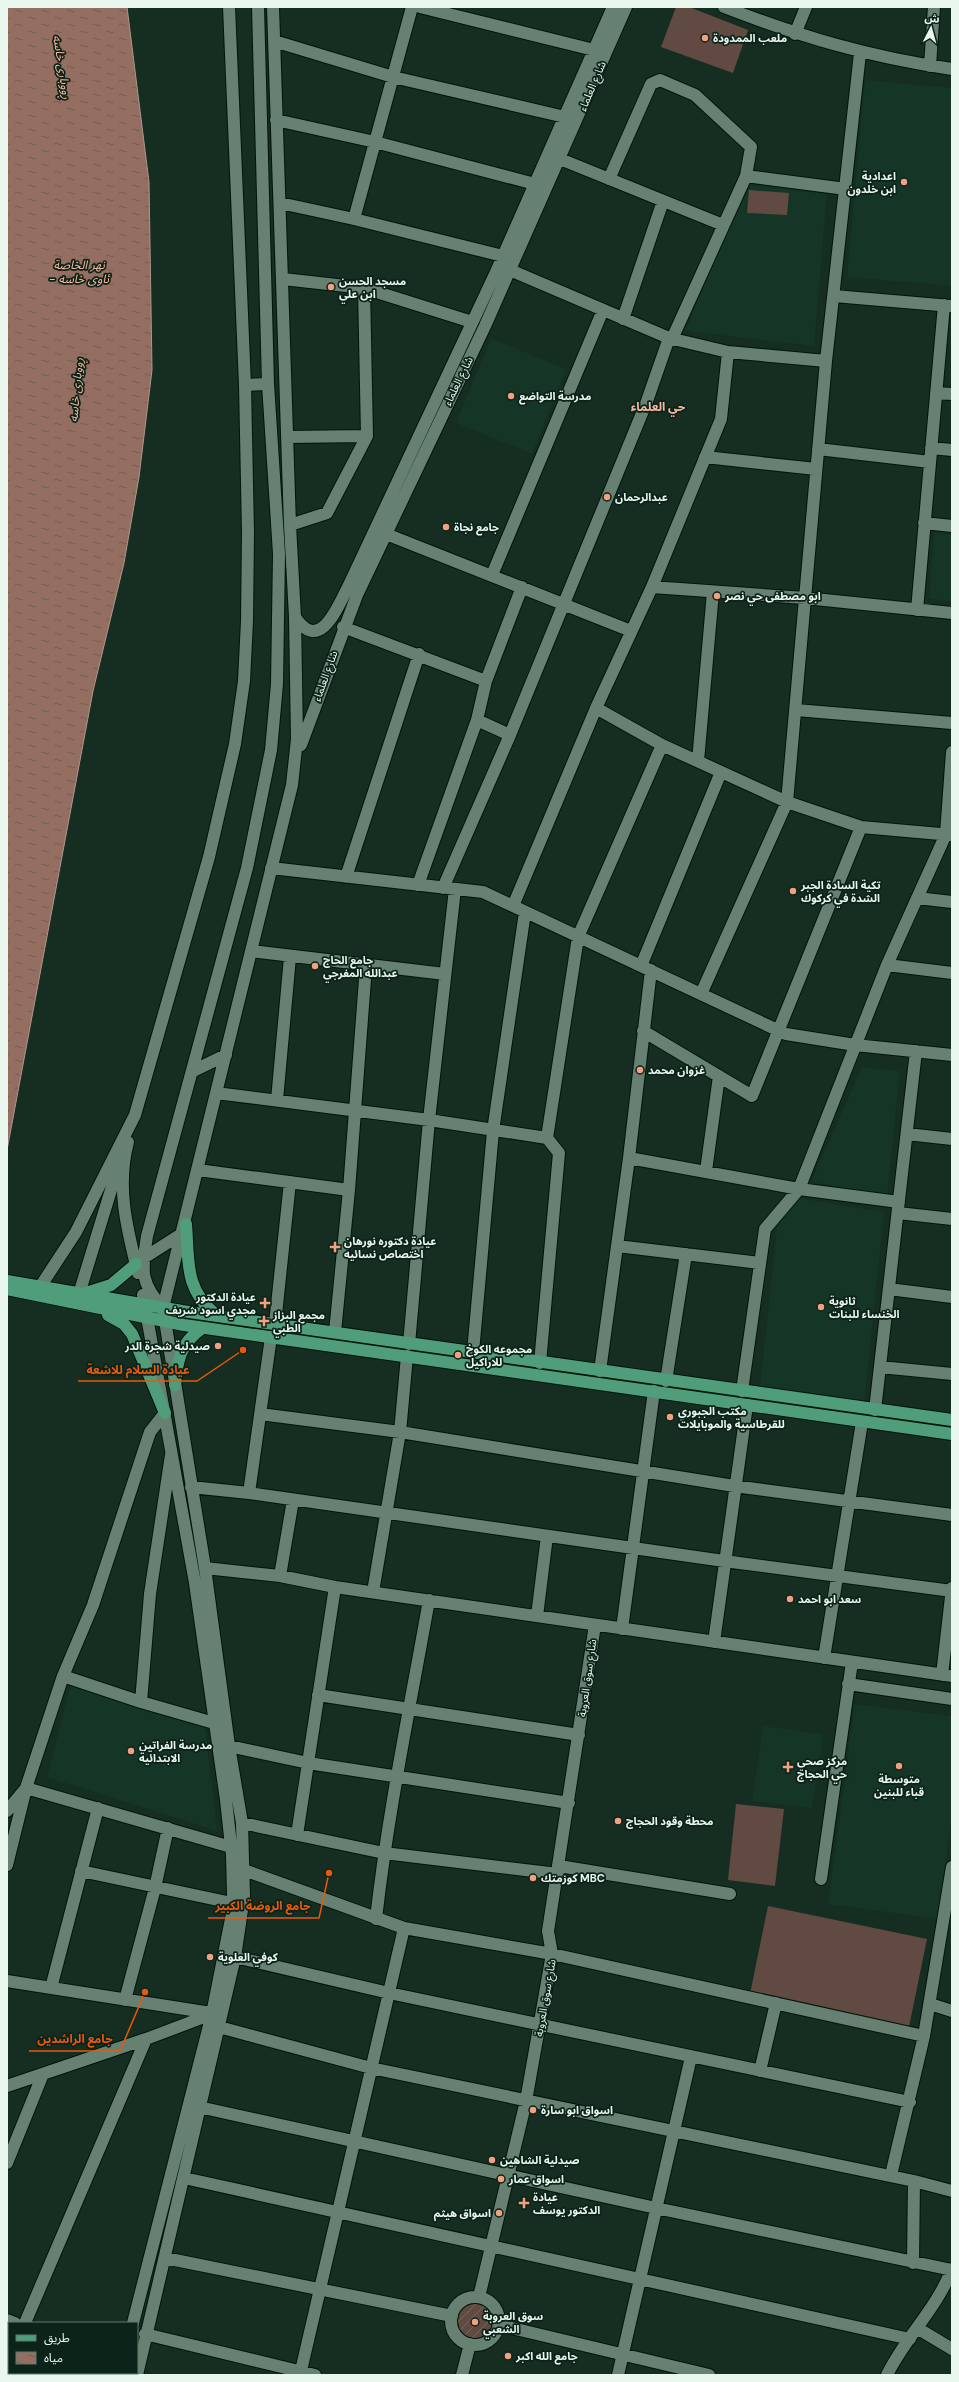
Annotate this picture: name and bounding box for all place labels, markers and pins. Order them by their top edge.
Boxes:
place label: ملعب الممدودة [713,31,787,45]
marker: ملعب الممدودة [700,33,710,43]
place label: اعدادية ابن خلدون [847,169,896,196]
marker: اعدادية ابن خلدون [899,177,909,187]
place label: مسجد الحسن ابن علي [339,274,406,304]
marker: مسجد الحسن ابن علي [326,282,336,292]
place label: مدرسة التواضع [519,389,592,405]
marker: مدرسة التواضع [506,391,516,401]
place label: عبدالرحمان [615,490,668,504]
marker: عبدالرحمان [602,492,612,502]
place label: جامع نجاة [454,520,499,536]
marker: جامع نجاة [441,522,451,532]
place label: ابو مصطفى حي نصر [724,589,821,606]
marker: ابو مصطفى حي نصر [712,591,722,601]
place label: تكية السادة الجبر الشدة في كركوك [800,878,881,908]
marker: تكية السادة الجبر الشدة في كركوك [788,886,798,896]
place label: جامع الحاج عبدالله المفرجي [323,953,398,983]
marker: جامع الحاج عبدالله المفرجي [310,961,320,971]
place label: غزوان محمد [648,1063,705,1077]
marker: غزوان محمد [635,1065,645,1075]
place label: عيادة دكتوره نورهان اختصاص نسائيه [344,1234,436,1261]
marker: عيادة دكتوره نورهان اختصاص نسائيه [329,1241,341,1253]
place label: عيادة الدكتور مجدي اسود شريف [166,1290,256,1320]
place label: ثانوية الخنساء للبنات [829,1294,899,1321]
marker: عيادة الدكتور مجدي اسود شريف [259,1297,271,1309]
marker: ثانوية الخنساء للبنات [816,1302,826,1312]
place label: مجمع البزاز الطبي [272,1308,325,1338]
marker: مجمع البزاز الطبي [258,1315,270,1327]
place label: صيدلية شجرة الدر [124,1339,210,1353]
marker: صيدلية شجرة الدر [213,1341,223,1351]
place label: مجموعه الكوخ للاراكيل [466,1342,532,1369]
marker: مجموعه الكوخ للاراكيل [453,1350,463,1360]
callout: عيادة السلام للاشعة [78,1357,197,1381]
place label: مكتب الجبوري للقرطاسية والموبايلات [678,1404,785,1431]
marker: مكتب الجبوري للقرطاسية والموبايلات [665,1412,675,1422]
place label: سعد ابو احمد [798,1592,861,1606]
marker: سعد ابو احمد [785,1594,795,1604]
place label: مدرسة الفراتين الابتدائية [139,1738,212,1765]
marker: مدرسة الفراتين الابتدائية [126,1746,136,1756]
place label: مركز صحي حي الحجاج [797,1754,847,1784]
marker: مركز صحي حي الحجاج [782,1761,794,1773]
marker: متوسطة قباء للبنين [894,1761,904,1771]
place label: متوسطة قباء للبنين [874,1772,924,1799]
place label: محطة وقود الحجاج [626,1814,713,1829]
marker: محطة وقود الحجاج [613,1816,623,1826]
place label: كوزمتك MBC [541,1871,605,1885]
marker: كوزمتك MBC [528,1873,538,1883]
callout: جامع الروضة الكبير [208,1894,319,1918]
place label: كوفي العلوية [218,1950,279,1967]
marker: كوفي العلوية [205,1952,215,1962]
callout: جامع الراشدين [29,2027,120,2051]
place label: اسواق ابو سارة [541,2103,613,2117]
marker: اسواق ابو سارة [528,2105,538,2115]
place label: صيدلية الشاهين [500,2153,580,2167]
marker: صيدلية الشاهين [487,2155,497,2165]
place label: اسواق عمار [508,2172,564,2186]
marker: اسواق عمار [496,2174,506,2184]
place label: عيادة الدكتور يوسف [533,2190,600,2217]
marker: عيادة الدكتور يوسف [518,2197,530,2209]
place label: اسواق هيثم [434,2206,491,2222]
marker: اسواق هيثم [494,2208,504,2218]
place label: سوق العروبة الشعبي [483,2309,543,2339]
marker: سوق العروبة الشعبي [470,2317,480,2327]
place label: جامع الله اكبر [515,2349,578,2365]
marker: جامع الله اكبر [503,2351,513,2361]

